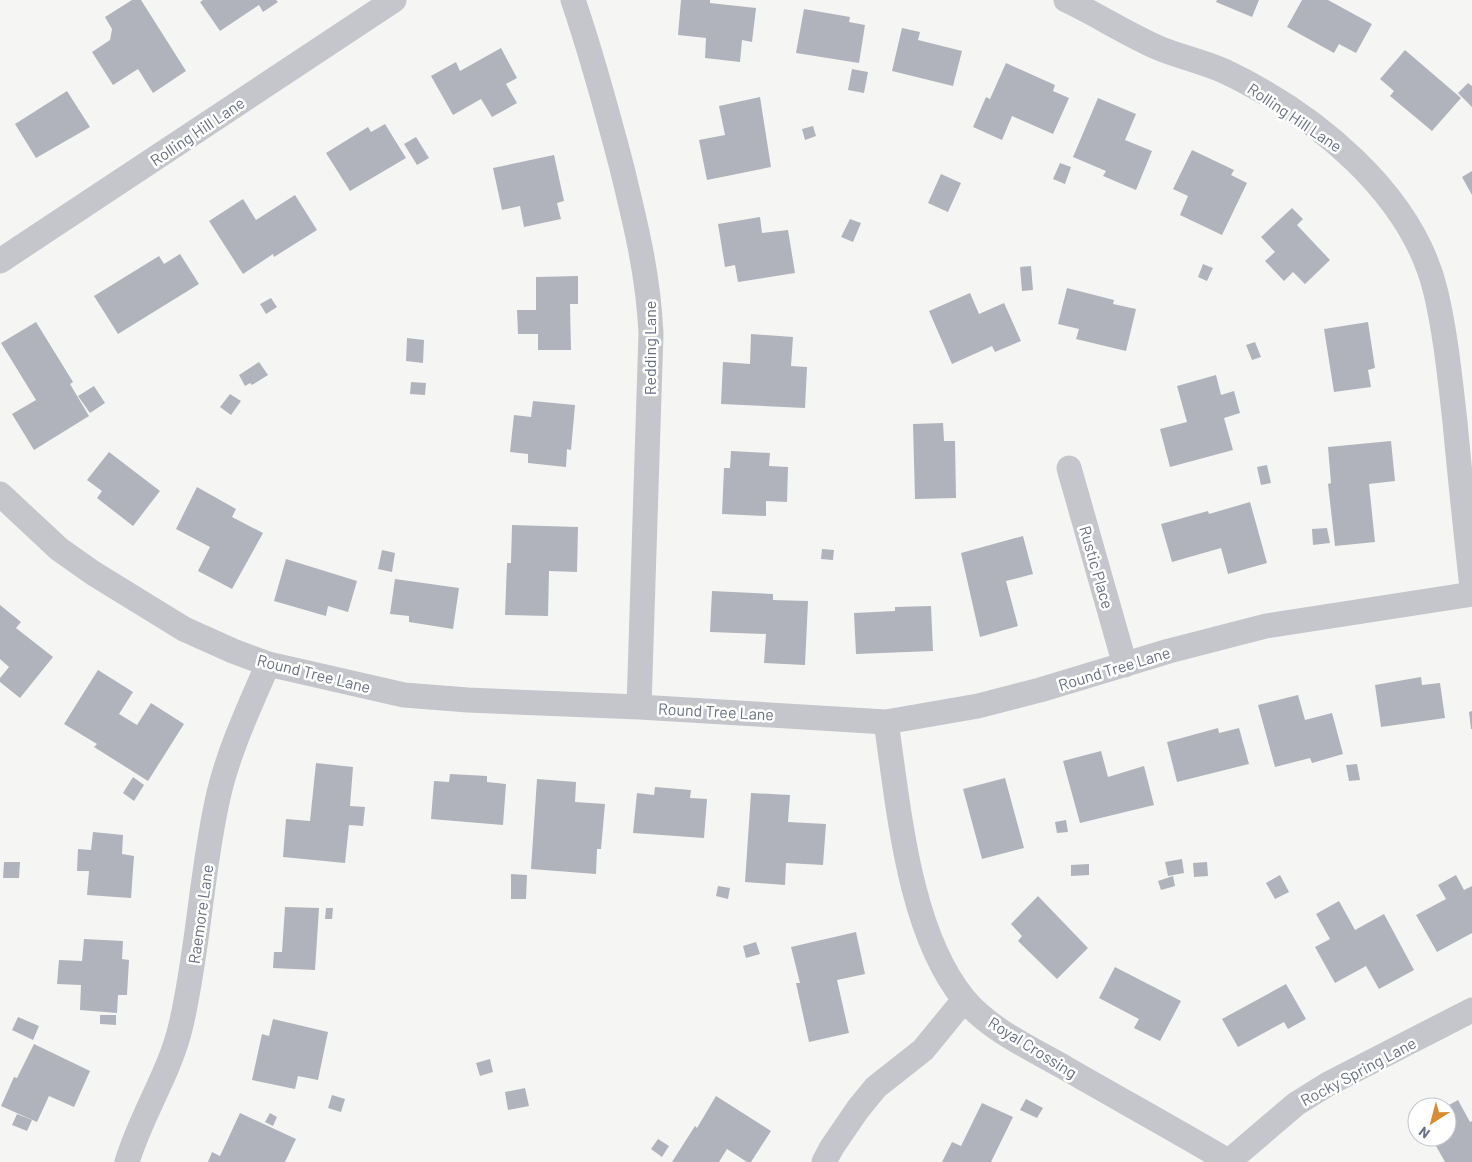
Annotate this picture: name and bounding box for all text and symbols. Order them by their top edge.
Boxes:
street label: Rolling Hill Lane [1244,78,1346,156]
street label: Rolling Hill Lane [146,92,248,170]
street label: Redding Lane [640,301,659,395]
street label: Rustic Place [1076,523,1118,611]
street label: Round Tree Lane [1056,642,1172,694]
street label: Round Tree Lane [255,650,373,696]
street label: Round Tree Lane [658,698,774,724]
street label: Raemore Lane [184,863,216,965]
street label: Royal Crossing [985,1012,1081,1082]
street label: Rocky Spring Lane [1297,1033,1419,1109]
north arrow [1407,1097,1457,1147]
text: N [1415,1123,1433,1143]

